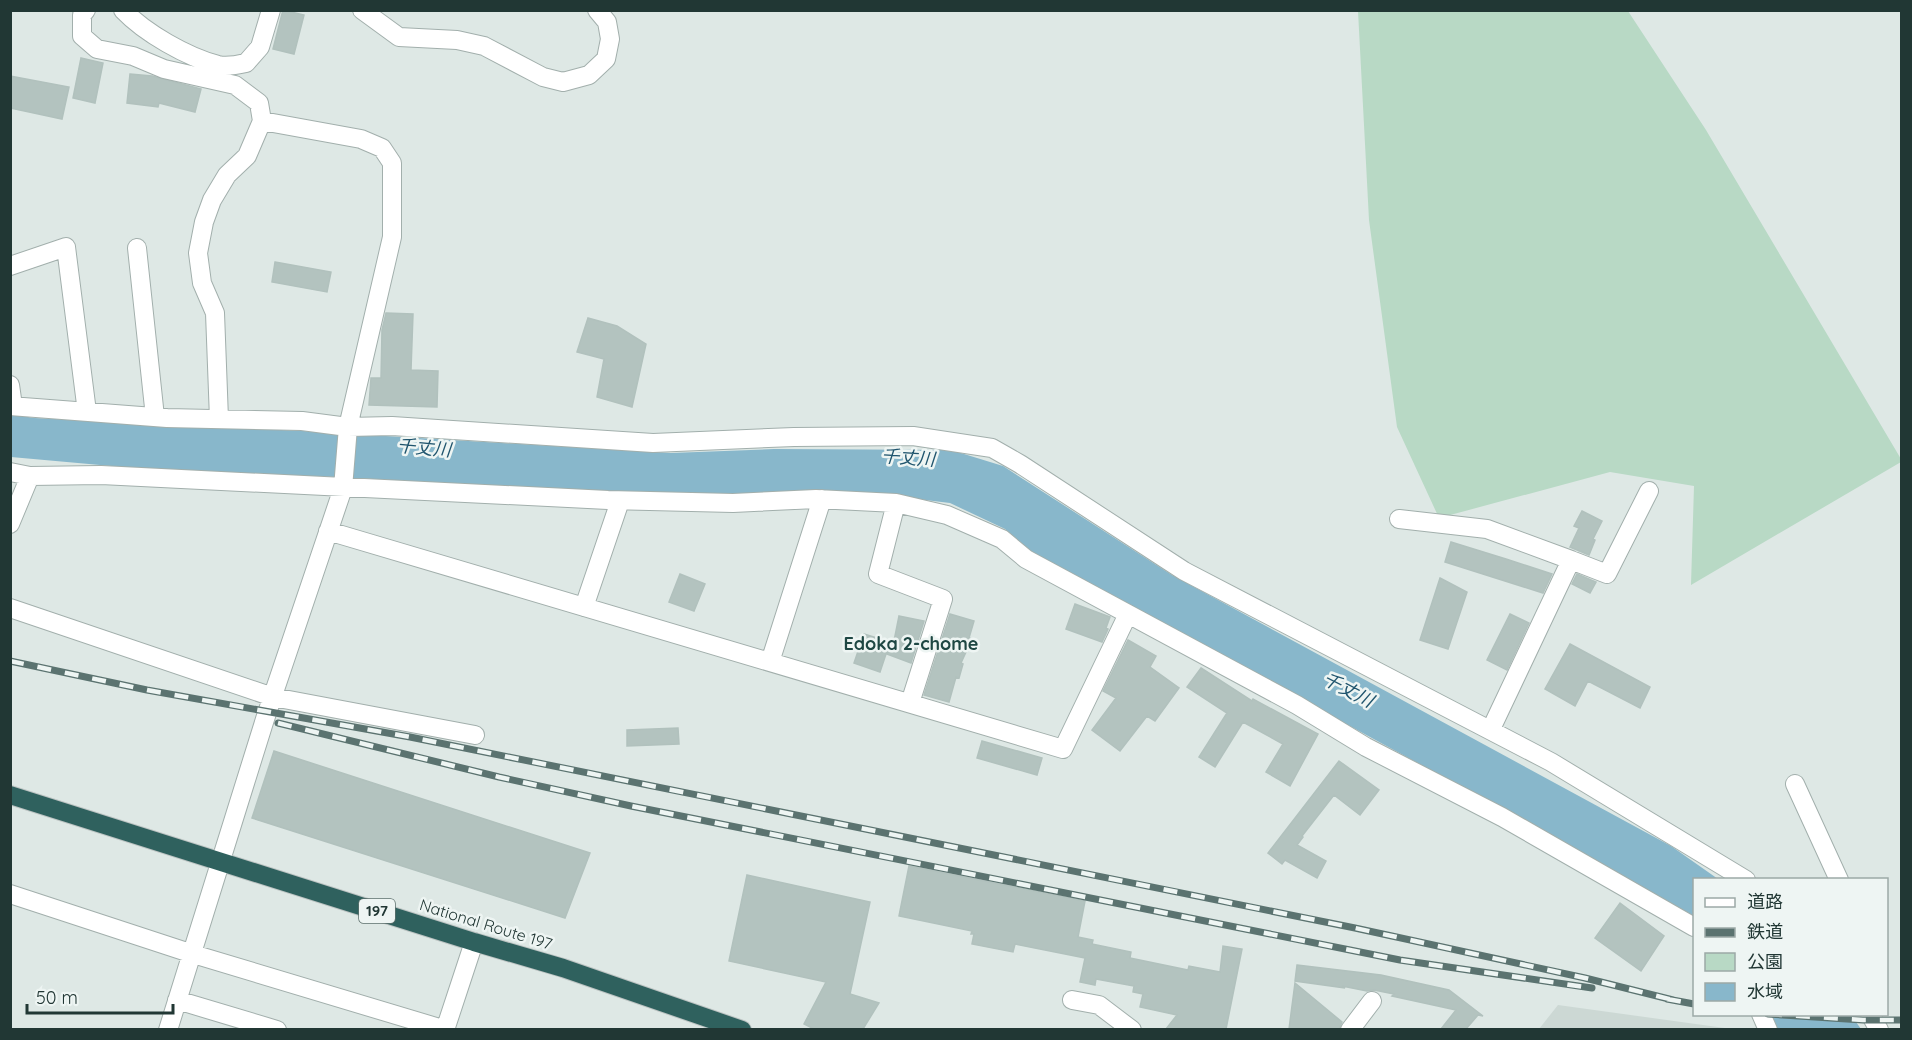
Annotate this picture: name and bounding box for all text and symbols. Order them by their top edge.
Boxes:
water label: 千丈川 [396,434,454,461]
water label: 千丈川 [880,444,938,471]
district label: Edoka 2-chome [844,632,978,655]
water label: 千丈川 [1319,667,1379,713]
legend [1693,878,1888,1016]
text: 道路 [1747,890,1783,913]
street label: National Route 197 [417,894,555,954]
road number: 197 [359,899,395,923]
text: 鉄道 [1747,920,1783,943]
text: 公園 [1747,950,1783,973]
scale bar [27,977,172,1015]
text: 水域 [1747,980,1783,1003]
text: 50 m [36,986,78,1009]

